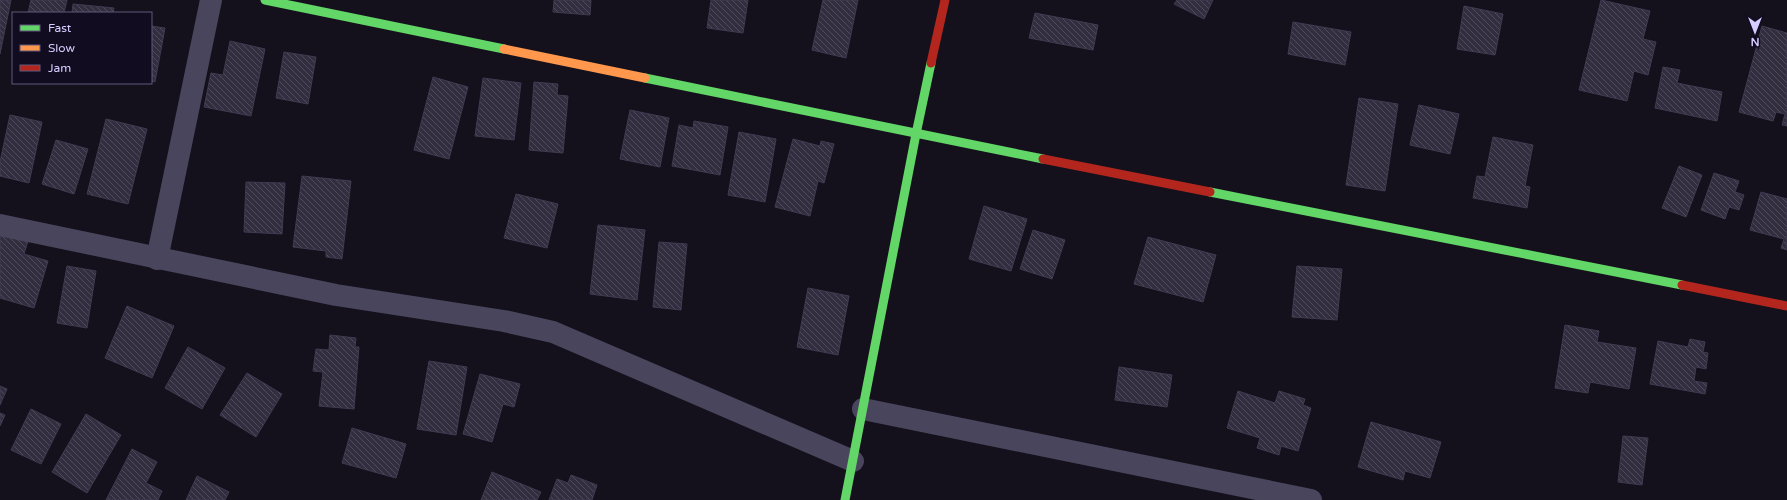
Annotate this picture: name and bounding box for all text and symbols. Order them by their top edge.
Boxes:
legend [12,12,152,84]
north arrow [1735,12,1775,52]
text: Fast [48,21,72,35]
text: N [1751,35,1759,48]
text: Slow [48,41,75,55]
text: Jam [48,61,71,75]

